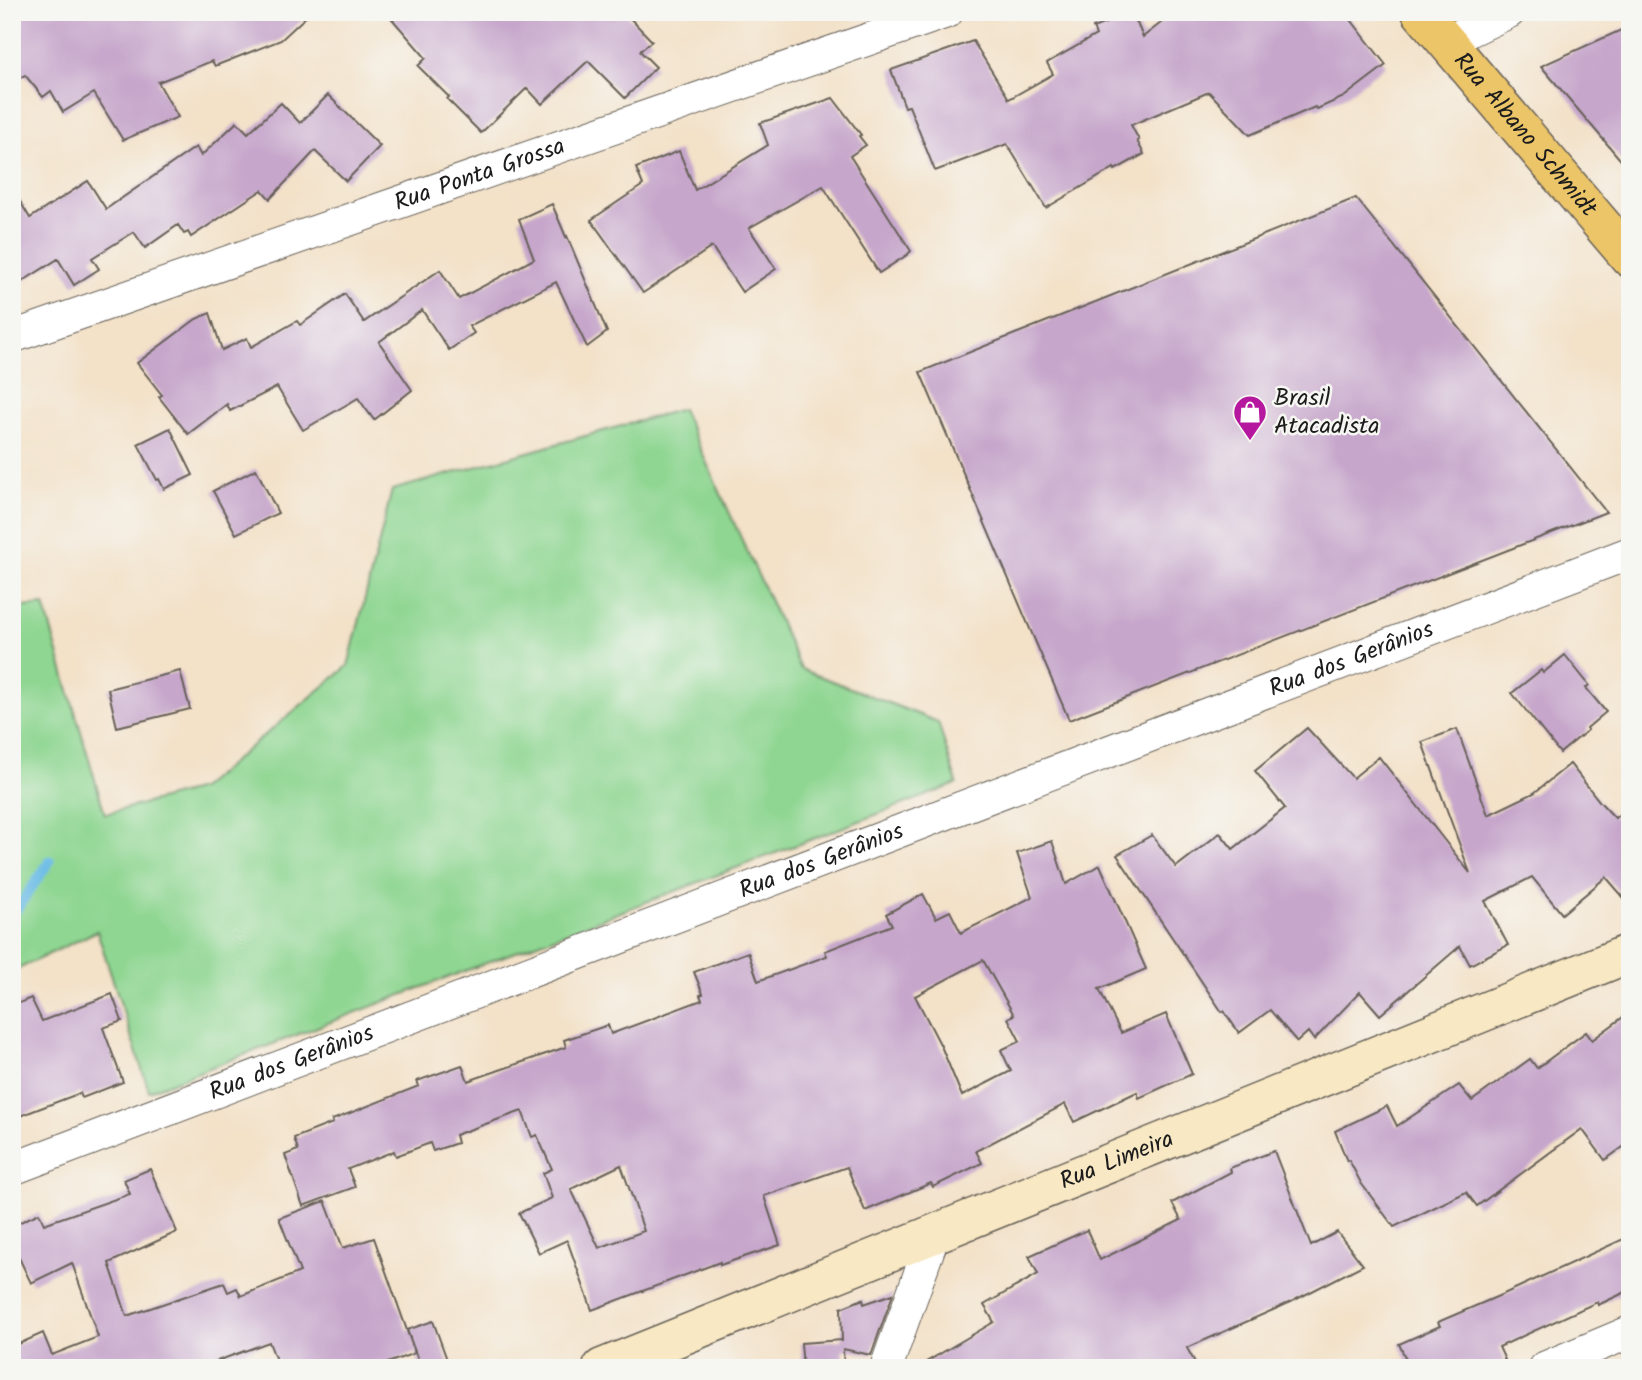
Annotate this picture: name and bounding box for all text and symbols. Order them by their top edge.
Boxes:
street label: Rua Albano Schmidt [1444,43,1607,227]
street label: Rua Ponta Grossa [389,127,570,222]
place label: Brasil Atacadista [1274,379,1380,446]
shop icon: Brasil Atacadista [1231,393,1269,442]
street label: Rua dos Gerânios [1263,610,1439,708]
street label: Rua dos Gerânios [733,812,909,910]
street label: Rua dos Gerânios [203,1014,379,1112]
street label: Rua Limeira [1054,1120,1180,1201]

